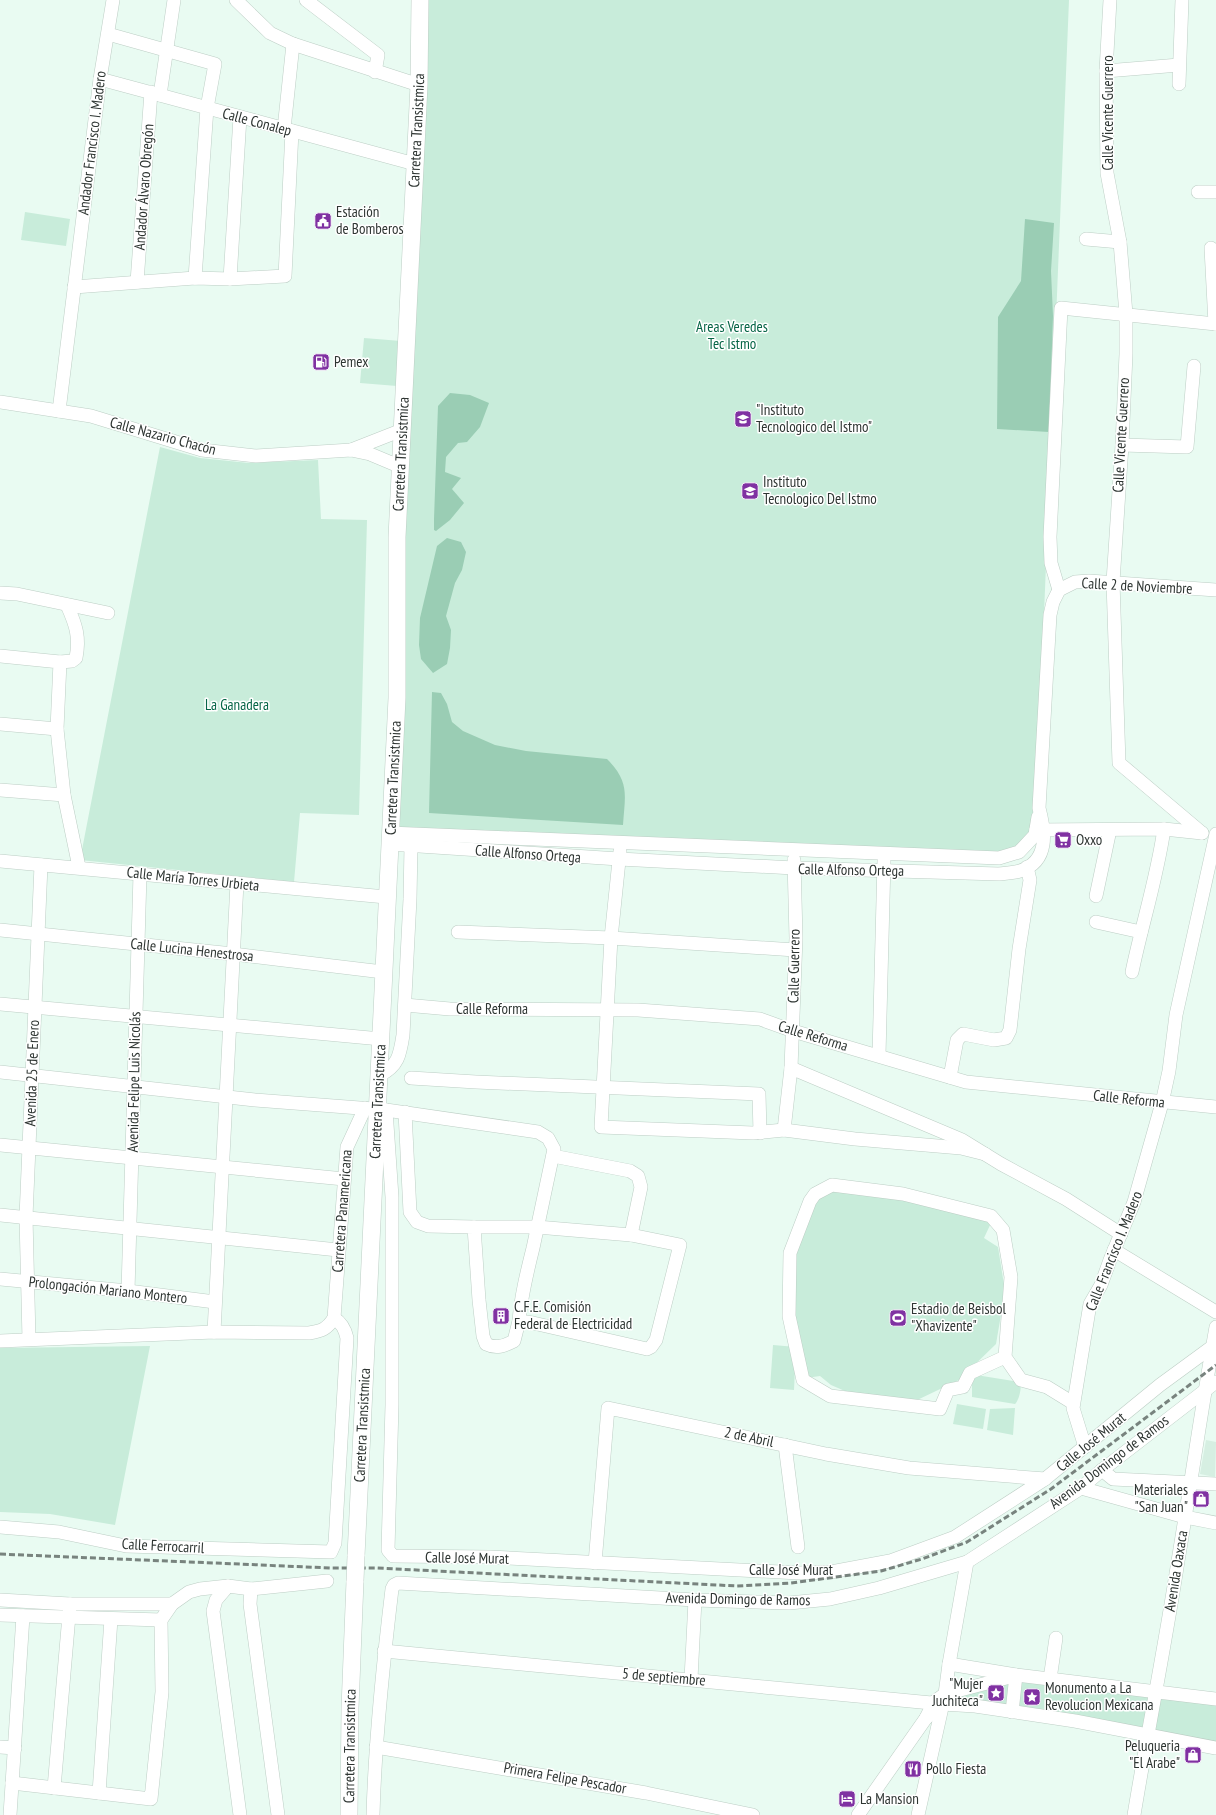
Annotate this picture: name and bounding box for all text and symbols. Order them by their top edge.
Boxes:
street label: Calle Vicente Guerrero [1098,55,1117,171]
street label: Andador Francisco I. Madero [73,70,110,216]
street label: Carretera Transistmica [404,73,428,188]
street label: Calle Conalep [220,103,294,140]
street label: Andador Álvaro Obregón [130,123,157,251]
place label: Estación de Bomberos [336,202,404,238]
public building icon: Estación de Bomberos [313,211,333,231]
park label: Areas Veredes Tec Istmo [696,317,768,353]
fuel station icon: Pemex [311,352,331,372]
place label: Pemex [334,352,368,371]
street label: Calle Vicente Guerrero [1108,377,1133,493]
street label: Carretera Transistmica [388,396,413,512]
place label: "Instituto Tecnologico del Istmo" [756,400,872,436]
school or university icon: "Instituto Tecnologico del Istmo" [733,409,753,429]
street label: Calle Nazario Chacón [108,412,218,459]
place label: Instituto Tecnologico Del Istmo [763,472,877,508]
school or university icon: Instituto Tecnologico Del Istmo [740,481,760,501]
street label: Calle 2 de Noviembre [1081,573,1193,598]
park label: La Ganadera [205,695,269,714]
street label: Carretera Transistmica [380,720,405,835]
supermarket icon: Oxxo [1053,830,1073,850]
place label: Oxxo [1076,830,1102,849]
street label: Calle Alfonso Ortega [474,840,582,867]
street label: Calle Alfonso Ortega [798,859,904,880]
street label: Calle María Torres Urbieta [126,862,260,895]
street label: Calle Guerrero [783,929,804,1003]
street label: Calle Lucina Henestrosa [129,934,255,965]
street label: Calle Reforma [456,999,528,1018]
street label: Avenida Felipe Luis Nicolás [123,1011,144,1152]
street label: Calle Reforma [776,1016,850,1055]
street label: Avenida 25 de Enero [20,1019,43,1127]
street label: Carretera Transistmica [365,1044,389,1159]
street label: Calle Reforma [1092,1085,1166,1112]
street label: Carretera Panamericana [328,1149,356,1273]
street label: Calle Francisco I. Madero [1081,1188,1146,1313]
street label: Prolongación Mariano Montero [28,1272,188,1307]
place label: C.F.E. Comisión Federal de Electricidad [514,1297,632,1333]
place label: Estadio de Beisbol "Xhavizente" [911,1299,1006,1335]
building icon: C.F.E. Comisión Federal de Electricidad [491,1306,511,1326]
sports icon: Estadio de Beisbol "Xhavizente" [888,1308,908,1328]
street label: Carretera Transistmica [350,1368,374,1483]
street label: Calle José Murat [1052,1408,1129,1475]
street label: Avenida Domingo de Ramos [1045,1410,1172,1513]
street label: 2 de Abril [723,1422,776,1451]
place label: Materiales "San Juan" [1134,1480,1188,1516]
shop icon: Materiales "San Juan" [1191,1489,1211,1509]
street label: Avenida Oaxaca [1160,1529,1191,1613]
street label: Calle Ferrocarril [121,1534,205,1557]
street label: Calle José Murat [425,1547,509,1568]
street label: Calle José Murat [749,1560,833,1579]
street label: Avenida Domingo de Ramos [666,1588,810,1609]
street label: 5 de septiembre [621,1663,707,1690]
place label: "Mujer Juchiteca" [931,1674,984,1710]
place label: Monumento a La Revolucion Mexicana [1045,1678,1154,1714]
place icon: "Mujer Juchiteca" [986,1683,1006,1703]
place icon: Monumento a La Revolucion Mexicana [1022,1687,1042,1707]
street label: Carretera Transistmica [339,1688,360,1803]
place label: Peluqueria "El Arabe" [1125,1736,1180,1772]
shop icon: Peluqueria "El Arabe" [1183,1745,1203,1765]
street label: Primera Felipe Pescador [502,1757,629,1798]
restaurant icon: Pollo Fiesta [903,1759,923,1779]
place label: Pollo Fiesta [926,1759,986,1778]
hotel icon: La Mansion [837,1789,857,1809]
place label: La Mansion [860,1789,919,1808]

